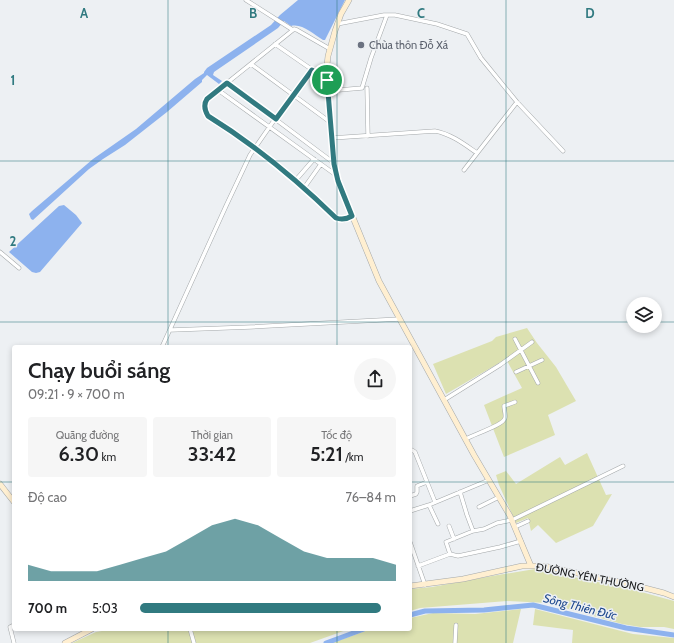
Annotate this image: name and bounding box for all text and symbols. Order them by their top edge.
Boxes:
text: A [80,5,89,21]
text: B [249,5,257,21]
text: C [417,5,425,21]
text: D [585,5,595,21]
place label: Chùa thôn Đỗ Xá [369,38,449,52]
marker: Chùa thôn Đỗ Xá [356,40,366,50]
pin [310,63,344,97]
icon: arrive [316,69,338,91]
text: 1 [11,72,15,88]
text: 2 [10,233,17,249]
map controls [626,297,662,333]
button: layers [626,297,662,333]
text: Chạy buổi sáng [28,357,170,384]
button: share [354,358,396,400]
text: 09:21 · 9 × 700 m [28,386,125,402]
text: Quãng đường [56,428,119,442]
text: Thời gian [191,428,233,442]
text: Tốc độ [321,428,352,442]
text: 6.30 [59,442,99,466]
text: 33:42 [188,442,236,466]
text: 5:21 [310,442,343,466]
text: km [99,450,116,464]
text: /km [343,450,363,464]
text: Độ cao [28,489,67,505]
text: 76–84 m [346,489,396,505]
street label: ĐƯỜNG YÊN THƯỜNG [535,560,645,594]
water label: Sông Thiên Đức [542,590,619,623]
text: 700 m [28,600,67,616]
text: 5:03 [92,600,118,616]

